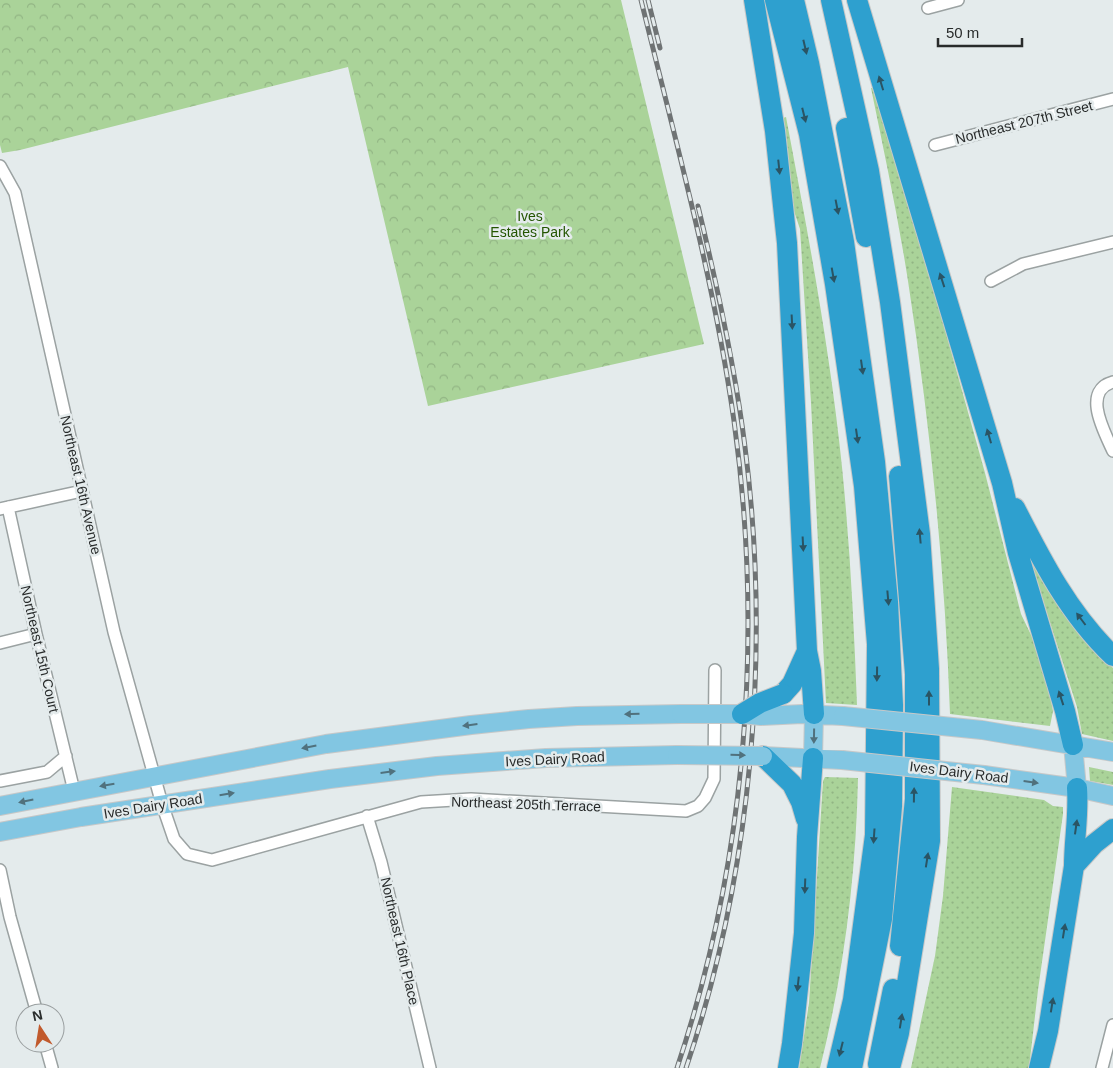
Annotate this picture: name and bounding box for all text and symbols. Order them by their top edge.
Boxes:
scale bar [938,15,1022,47]
text: 50 m [946,24,979,41]
one-way arrow [801,40,809,55]
one-way arrow [877,75,885,90]
street label: Northeast 207th Street [954,97,1094,147]
one-way arrow [800,108,808,123]
one-way arrow [775,160,783,176]
one-way arrow [833,199,841,214]
park label: Ives Estates Park [490,208,571,240]
one-way arrow [829,267,837,283]
one-way arrow [938,272,946,287]
one-way arrow [789,315,797,331]
one-way arrow [858,360,866,376]
street label: Northeast 16th Avenue [57,414,105,556]
one-way arrow [853,428,861,444]
one-way arrow [984,428,992,443]
one-way arrow [915,527,923,543]
one-way arrow [799,536,807,552]
street label: Northeast 15th Court [18,584,62,714]
one-way arrow [884,591,892,607]
one-way arrow [1075,613,1086,626]
one-way arrow [873,666,881,682]
one-way arrow [925,690,933,706]
one-way arrow [1057,690,1065,705]
one-way arrow [624,711,640,719]
one-way arrow [462,721,478,729]
one-way arrow [809,728,817,744]
one-way arrow [301,744,317,752]
street label: Ives Dairy Road [505,748,605,770]
one-way arrow [730,752,746,760]
street label: Ives Dairy Road [909,758,1009,786]
one-way arrow [380,768,396,776]
one-way arrow [1023,778,1039,786]
one-way arrow [99,781,114,789]
one-way arrow [911,786,919,802]
street label: Ives Dairy Road [103,790,203,822]
one-way arrow [219,790,235,798]
street label: Northeast 205th Terrace [451,793,601,815]
one-way arrow [19,797,34,805]
one-way arrow [1072,819,1080,835]
one-way arrow [870,829,878,845]
one-way arrow [923,852,931,868]
street label: Northeast 16th Place [377,876,423,1007]
one-way arrow [801,878,809,894]
one-way arrow [1060,922,1068,938]
one-way arrow [794,976,802,992]
one-way arrow [1048,996,1056,1012]
north arrow [15,1003,65,1053]
text: N [31,1006,44,1024]
one-way arrow [897,1012,905,1028]
one-way arrow [837,1041,845,1056]

